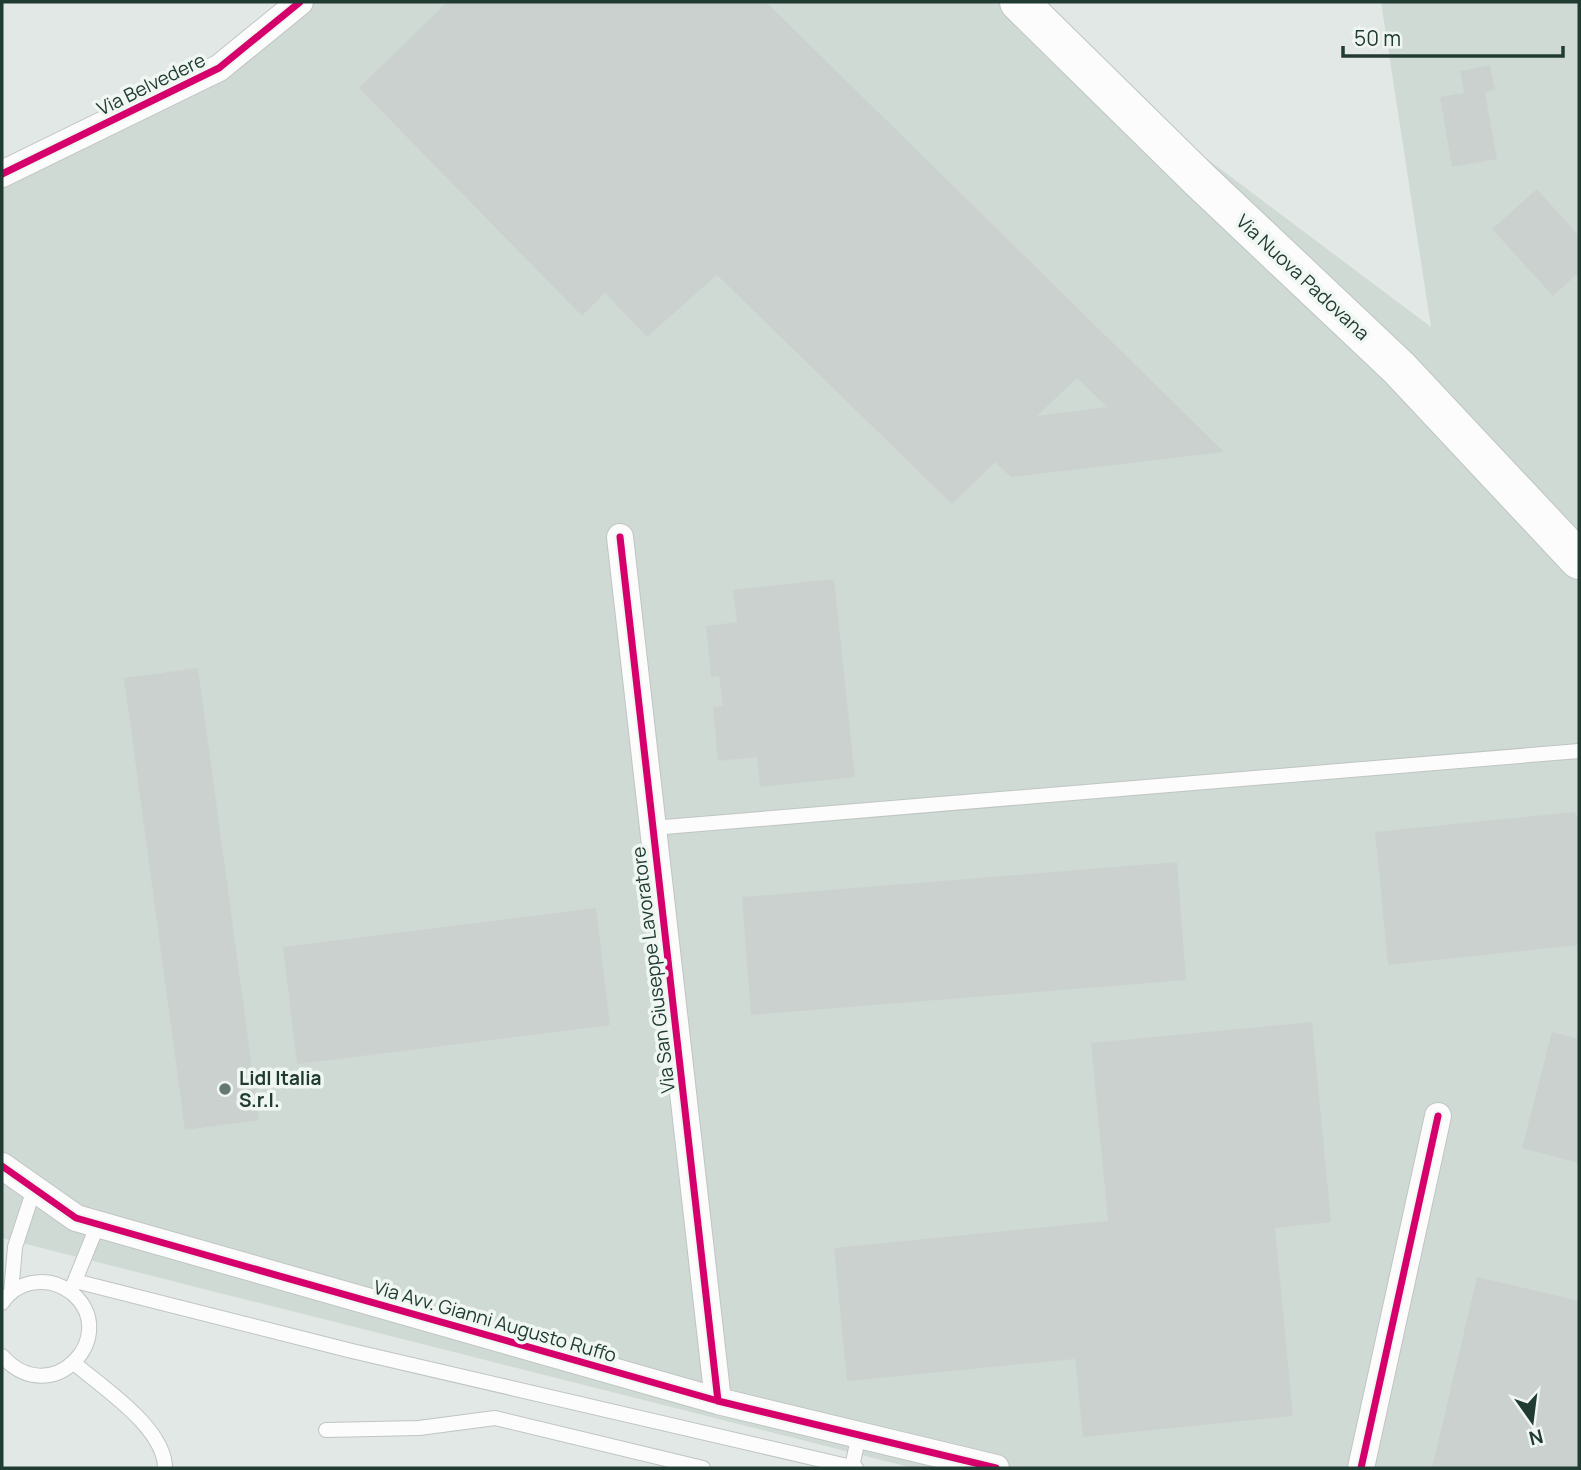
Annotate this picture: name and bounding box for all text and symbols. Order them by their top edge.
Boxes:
scale bar [1343,14,1564,58]
text: 50 m [1354,24,1401,52]
street label: Via Belvedere [92,47,210,121]
street label: Via Nuova Padovana [1231,208,1375,346]
street label: Via San Giuseppe Lavoratore [625,845,681,1095]
place label: Lidl Italia S.r.l. [239,1065,321,1113]
marker: Lidl Italia S.r.l. [217,1081,233,1097]
street label: Via Avv. Gianni Augusto Ruffo [371,1274,619,1368]
north arrow [1497,1386,1567,1456]
text: N [1526,1423,1546,1452]

